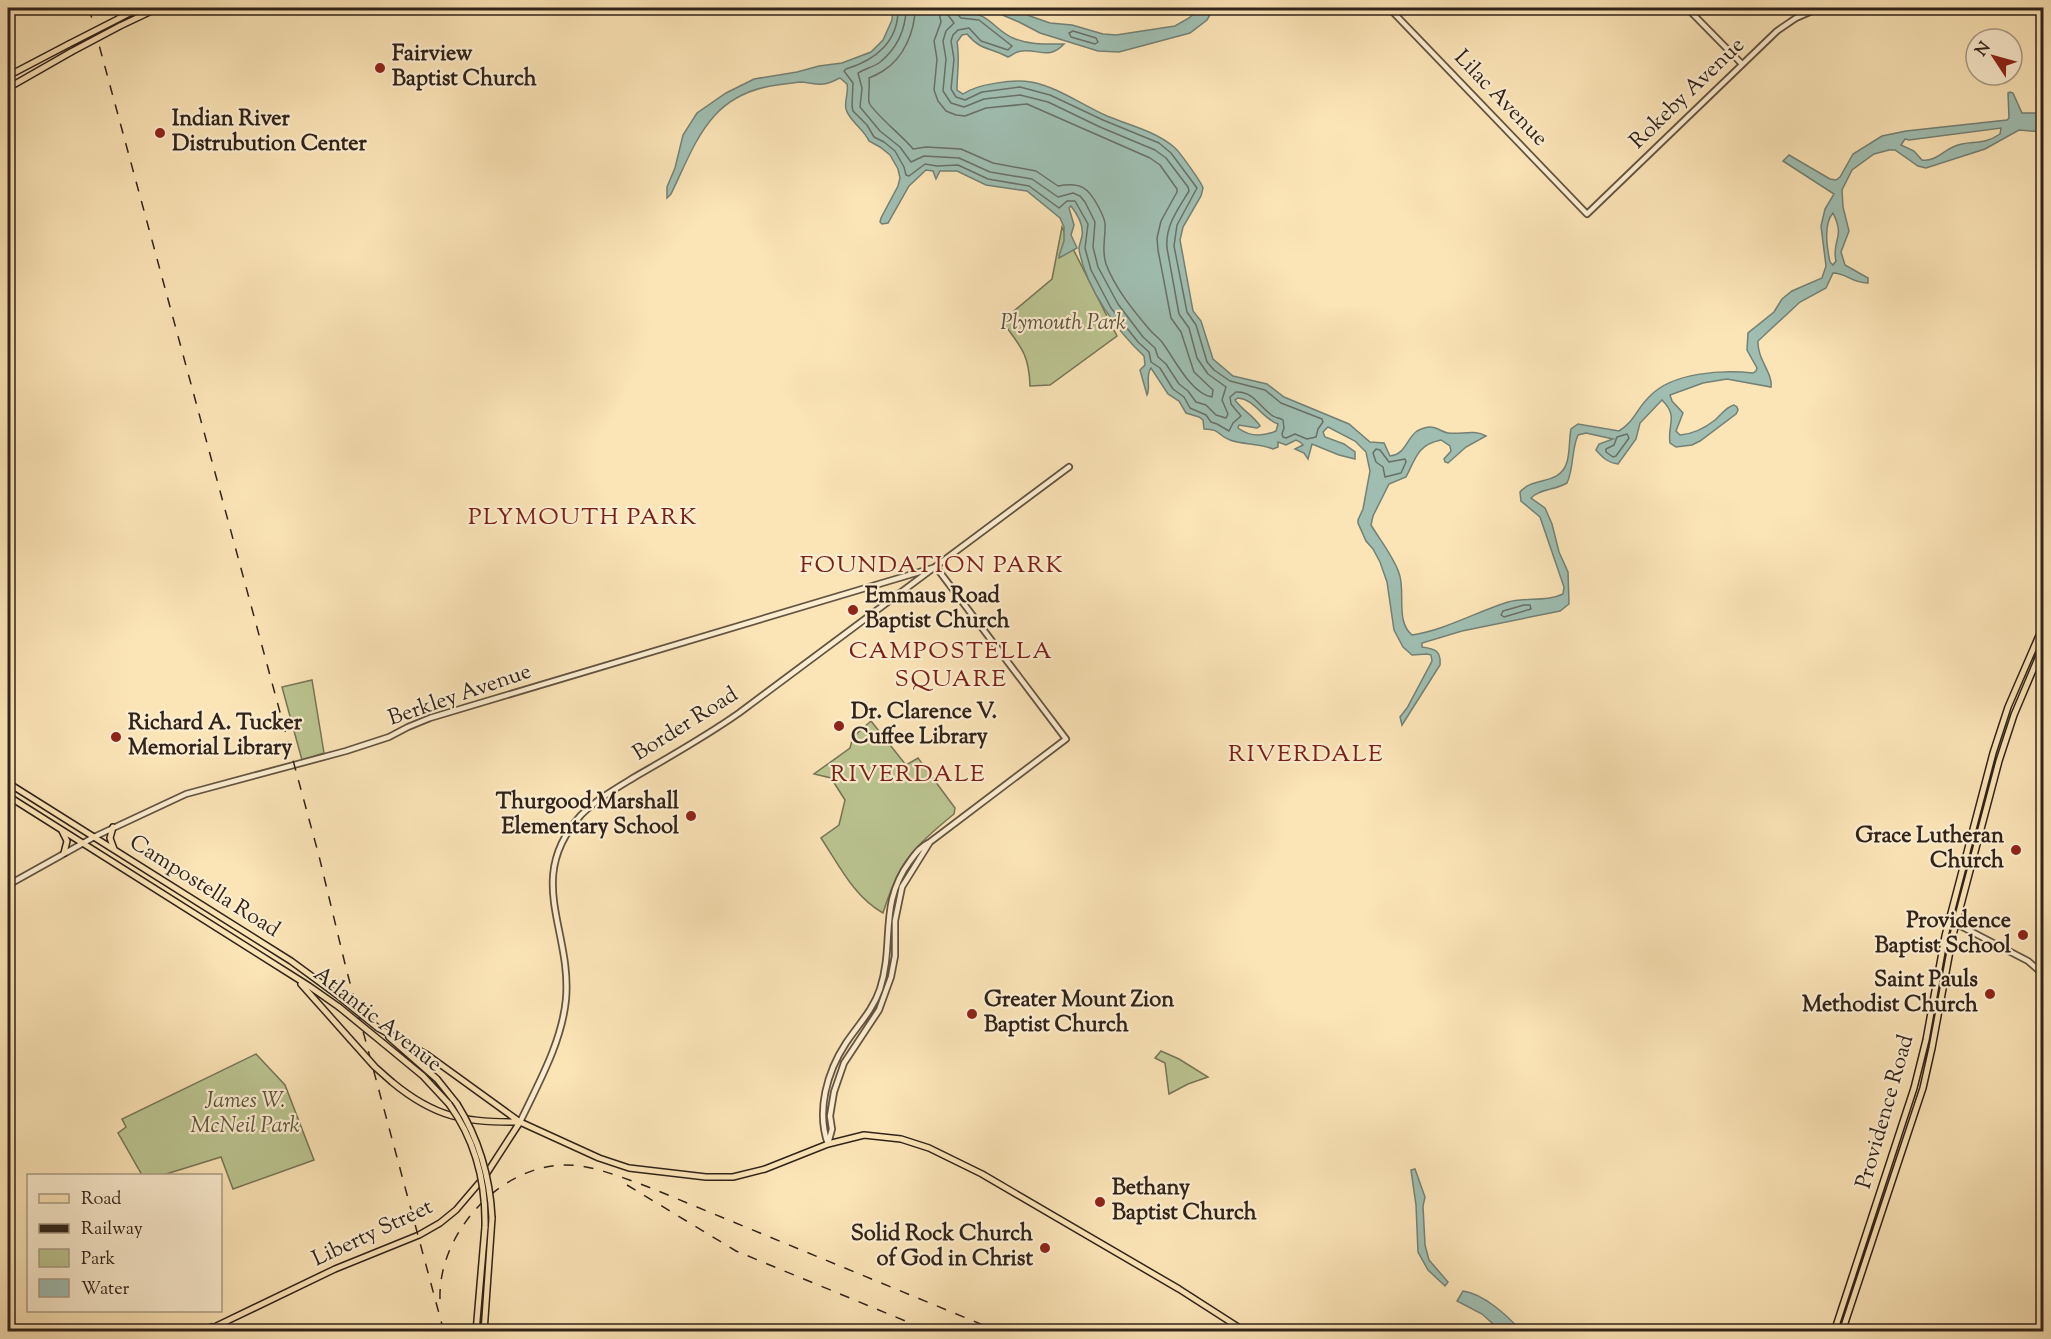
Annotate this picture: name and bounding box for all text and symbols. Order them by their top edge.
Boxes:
north arrow [1964,27,2024,87]
street label: Rokeby Avenue [1623,31,1753,157]
text: N [1971,38,1997,62]
place label: Fairview Baptist Church [392,39,537,96]
street label: Lilac Avenue [1446,43,1554,155]
marker: Fairview Baptist Church [373,61,387,75]
place label: Indian River Distrubution Center [172,104,368,161]
marker: Indian River Distrubution Center [153,126,167,140]
park label: Plymouth Park [1000,308,1126,340]
district label: PLYMOUTH PARK [468,501,698,535]
district label: FOUNDATION PARK [800,549,1064,583]
place label: Emmaus Road Baptist Church [865,581,1010,638]
marker: Emmaus Road Baptist Church [846,603,860,617]
district label: CAMPOSTELLA SQUARE [849,635,1053,697]
street label: Berkley Avenue [384,657,536,735]
street label: Border Road [627,680,745,770]
place label: Dr. Clarence V. Cuffee Library [851,697,997,754]
place label: Richard A. Tucker Memorial Library [128,708,303,765]
marker: Dr. Clarence V. Cuffee Library [832,719,846,733]
marker: Richard A. Tucker Memorial Library [109,730,123,744]
district label: RIVERDALE [1228,738,1384,772]
district label: RIVERDALE [830,758,986,792]
place label: Thurgood Marshall Elementary School [496,787,680,844]
marker: Thurgood Marshall Elementary School [684,809,698,823]
place label: Grace Lutheran Church [1855,821,2004,878]
street label: Campostella Road [122,828,286,946]
marker: Grace Lutheran Church [2009,843,2023,857]
place label: Providence Baptist School [1875,906,2012,963]
marker: Providence Baptist School [2016,928,2030,942]
street label: Atlantic Avenue [306,959,448,1081]
place label: Saint Pauls Methodist Church [1802,965,1978,1022]
place label: Greater Mount Zion Baptist Church [984,985,1174,1042]
marker: Saint Pauls Methodist Church [1983,987,1997,1001]
marker: Greater Mount Zion Baptist Church [965,1007,979,1021]
street label: Providence Road [1849,1031,1923,1193]
park label: James W. McNeil Park [190,1086,300,1143]
place label: Bethany Baptist Church [1112,1173,1257,1230]
legend [27,1174,222,1312]
text: Road [81,1187,121,1213]
street label: Liberty Street [307,1192,439,1276]
marker: Bethany Baptist Church [1093,1195,1107,1209]
text: Railway [81,1217,143,1243]
place label: Solid Rock Church of God in Christ [851,1219,1033,1276]
marker: Solid Rock Church of God in Christ [1038,1241,1052,1255]
text: Park [81,1247,116,1273]
text: Water [81,1277,130,1303]

